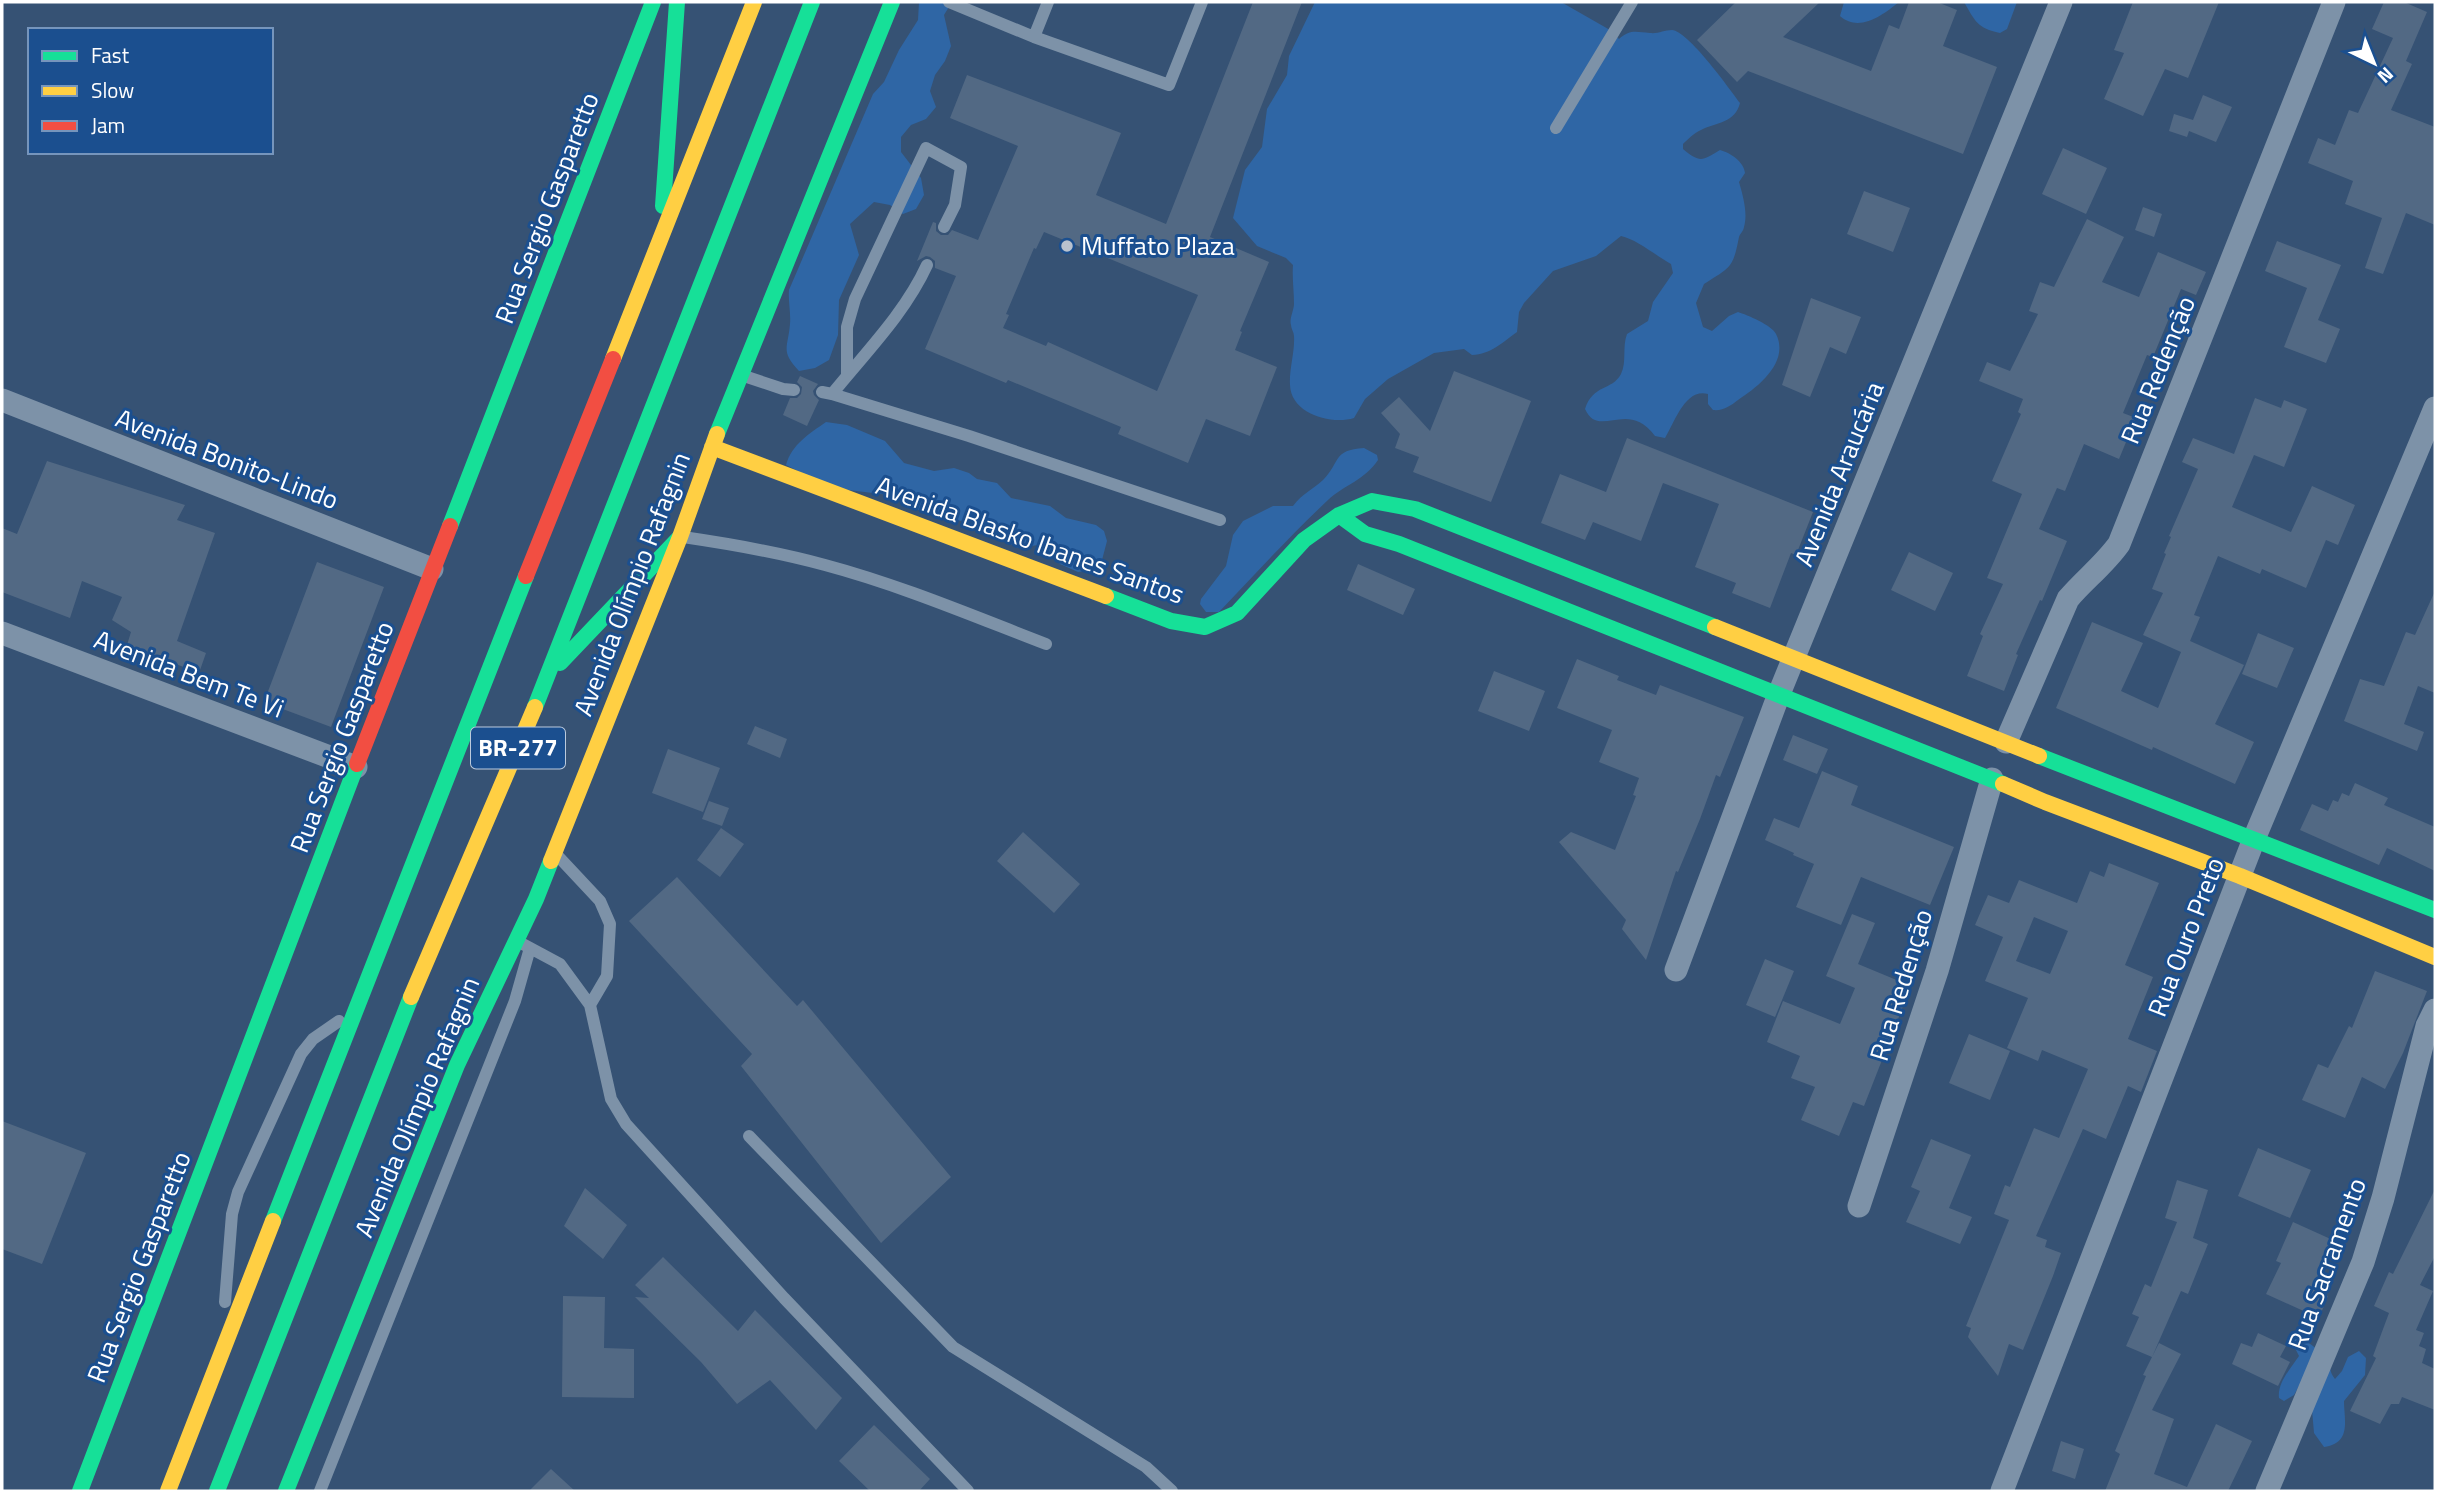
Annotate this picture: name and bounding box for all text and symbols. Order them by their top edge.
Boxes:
legend [28,28,273,154]
north arrow [2339,28,2409,98]
text: Fast [91,39,130,71]
text: N [2371,61,2401,91]
text: Slow [91,74,134,106]
street label: Rua Sergio Gasparetto [484,87,609,329]
text: Jam [91,109,125,141]
place label: Muffato Plaza [1081,226,1235,265]
marker: Muffato Plaza [1059,238,1075,254]
street label: Rua Redenção [2110,290,2205,450]
street label: Avenida Araucária [1784,376,1893,572]
street label: Avenida Bonito-Lindo [110,398,344,519]
street label: Avenida Olímpio Rafagnin [563,446,700,721]
street label: Avenida Blasko Ibanes Santos [871,466,1190,613]
street label: Rua Sergio Gasparetto [279,616,404,858]
street label: Avenida Bem Te Vi [89,619,290,728]
road number: BR-277 [471,728,565,768]
street label: Rua Ouro Preto [2137,852,2234,1022]
street label: Rua Redenção [1859,904,1942,1065]
street label: Avenida Olímpio Rafagnin [344,970,489,1243]
street label: Rua Sergio Gasparetto [76,1146,201,1388]
street label: Rua Sacramento [2277,1172,2376,1355]

